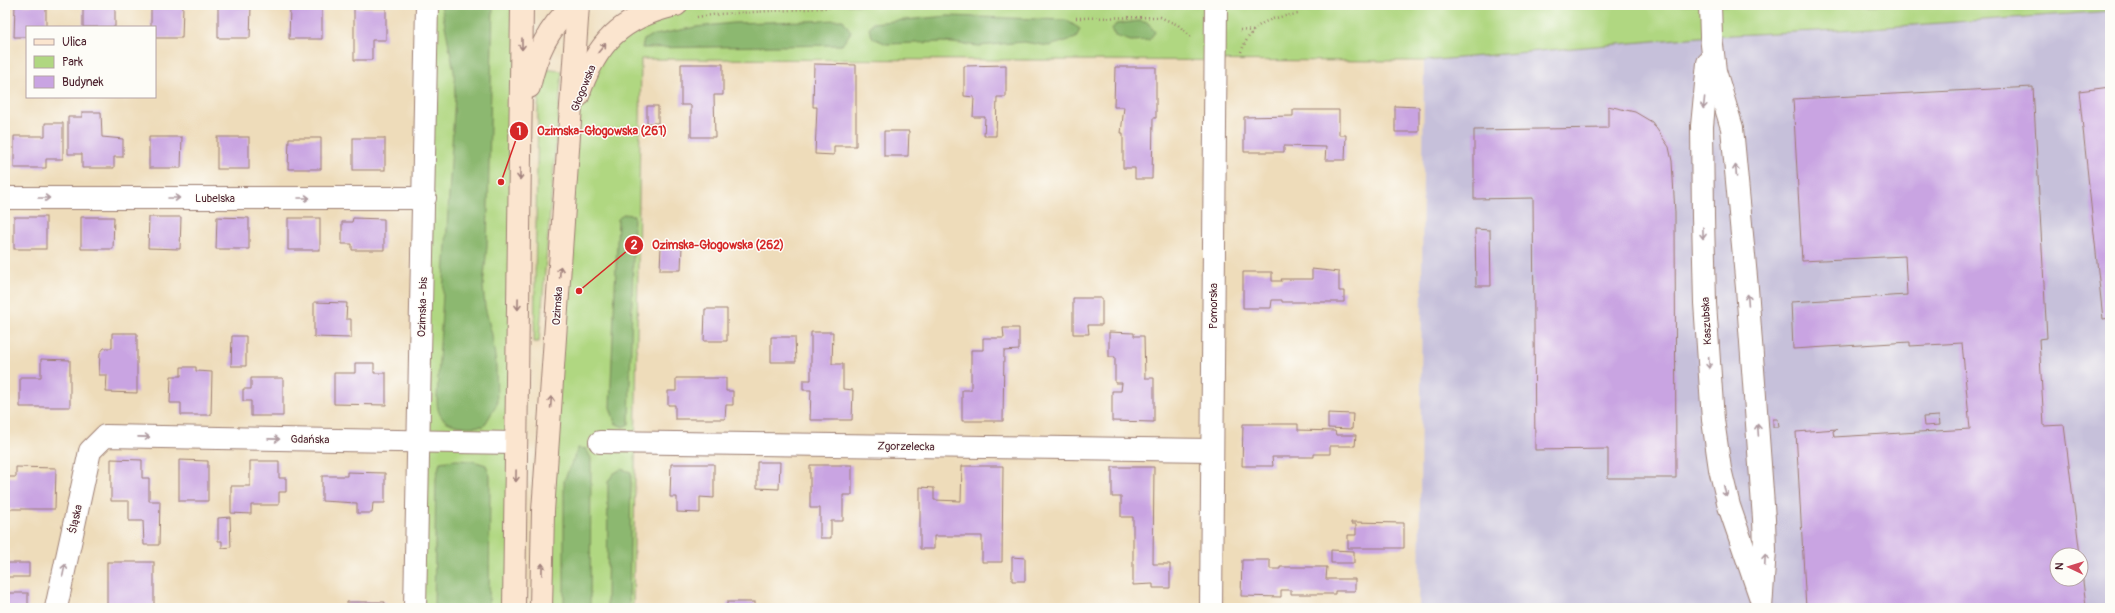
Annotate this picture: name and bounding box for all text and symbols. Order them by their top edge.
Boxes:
legend [26,26,156,98]
text: Ulica [62,35,87,50]
one-way arrow [518,37,526,50]
one-way arrow [597,43,606,53]
text: Park [62,55,83,70]
street label: Głogowska [568,63,599,113]
text: Budynek [62,75,104,90]
one-way arrow [1700,96,1708,109]
callout: Ozimska-Głogowska (261) [509,119,675,143]
text: 1 [517,124,521,139]
text: Ozimska-Głogowska (261) [537,124,667,139]
one-way arrow [1732,165,1740,178]
one-way arrow [516,167,524,180]
street label: Lubelska [195,192,235,205]
one-way arrow [37,194,50,202]
one-way arrow [167,194,180,202]
one-way arrow [297,194,310,202]
one-way arrow [1699,226,1707,239]
callout: Ozimska-Głogowska (262) [624,233,792,257]
text: 2 [631,238,638,253]
text: Ozimska-Głogowska (262) [652,238,784,253]
one-way arrow [556,266,563,279]
street label: Ozimska - bis [415,277,430,337]
street label: Pomorska [1207,283,1220,329]
street label: Ozimska [550,286,565,326]
one-way arrow [1745,294,1752,307]
one-way arrow [514,297,522,310]
street label: Kaszubska [1699,297,1714,345]
one-way arrow [1706,356,1713,369]
one-way arrow [547,396,554,409]
one-way arrow [1754,424,1761,437]
one-way arrow [137,433,150,441]
street label: Gdańska [290,433,329,446]
one-way arrow [267,435,280,443]
street label: Zgorzelecka [877,440,935,453]
one-way arrow [512,469,520,482]
one-way arrow [1722,485,1730,498]
street label: Śląska [66,503,85,535]
north arrow [2049,547,2089,587]
one-way arrow [1761,554,1768,567]
text: N [2053,562,2066,571]
one-way arrow [538,563,546,576]
one-way arrow [61,564,69,577]

